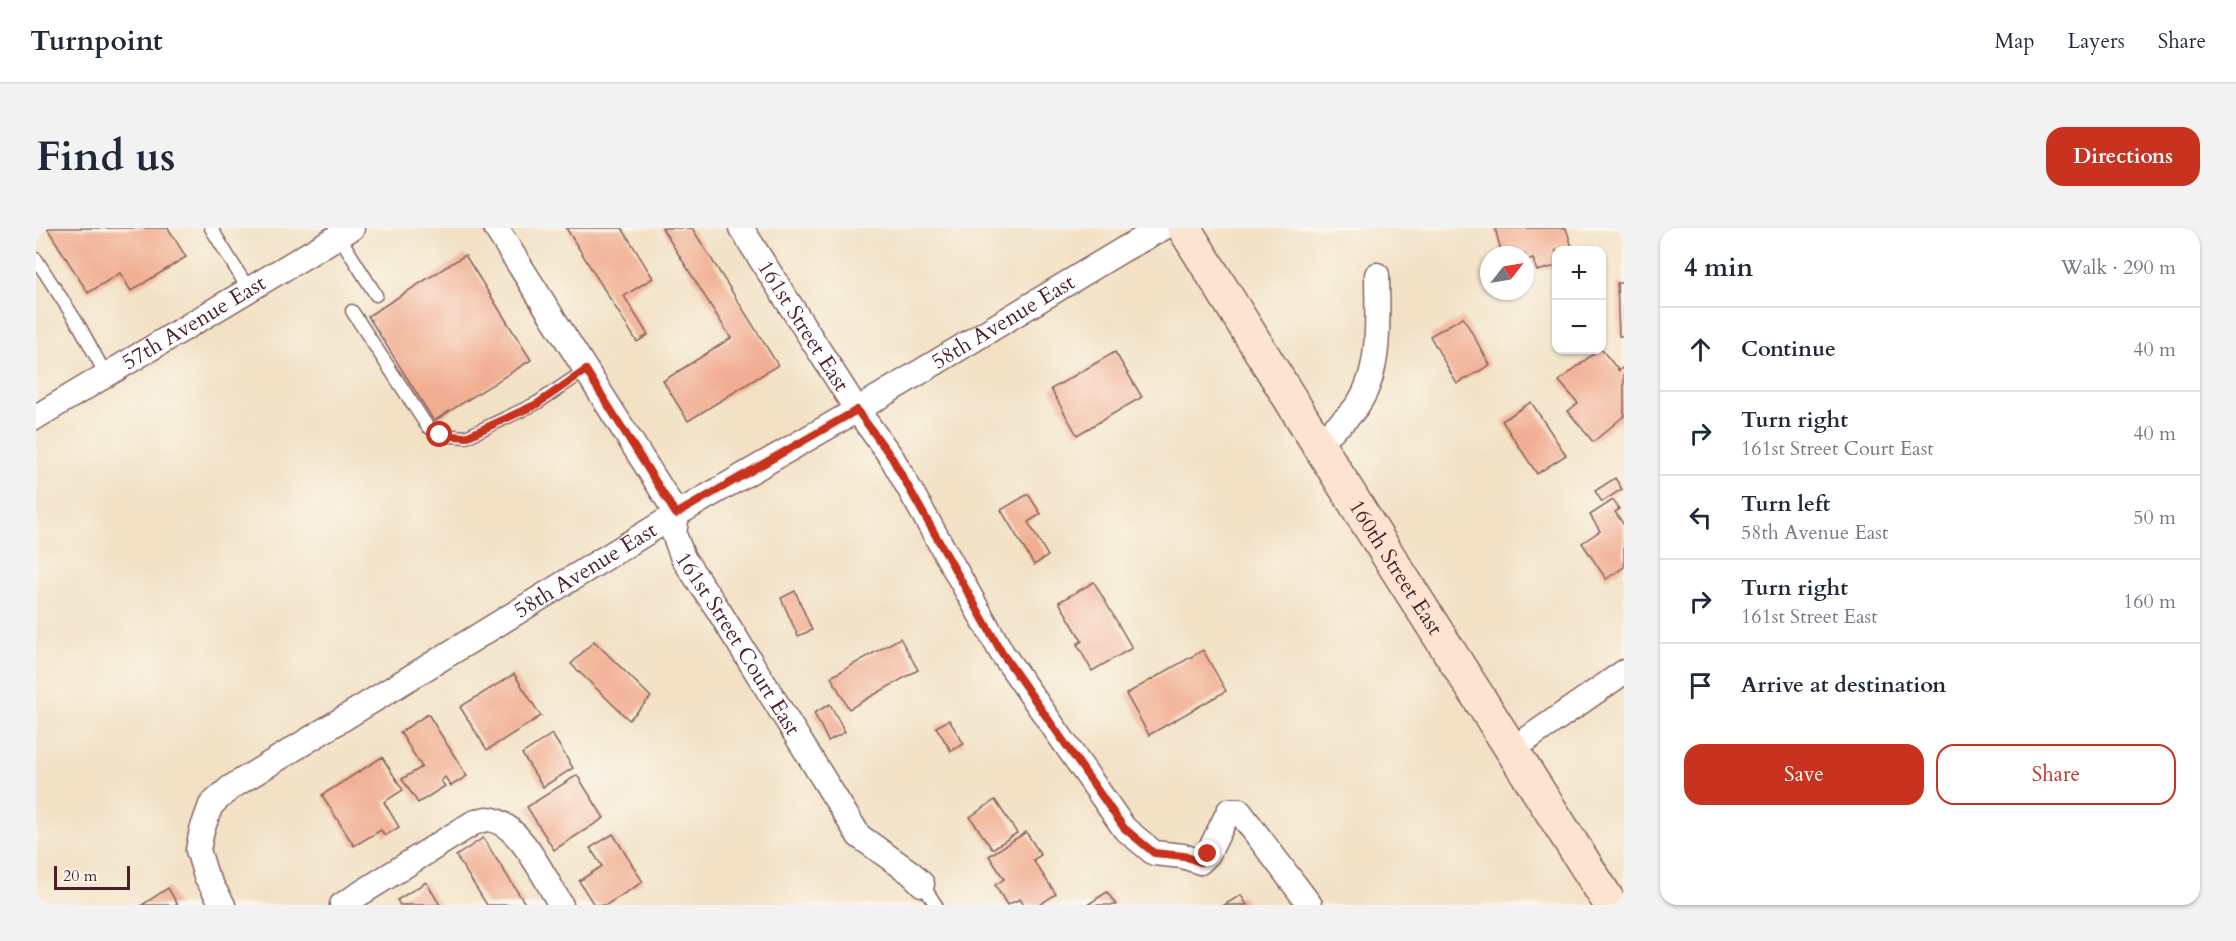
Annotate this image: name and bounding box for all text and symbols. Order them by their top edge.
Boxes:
text: Turnpoint [30,22,163,60]
text: Map [1995,27,2035,56]
text: Layers [2068,27,2125,56]
text: Share [2158,27,2206,56]
button: Directions [2046,127,2200,186]
text: Find us [36,128,176,185]
north arrow [1480,246,1534,300]
map controls [1552,246,1606,354]
button: + [1552,246,1606,300]
text: 4 min [1684,250,1753,285]
street label: 161st Street East [750,254,856,397]
text: Walk · 290 m [2061,254,2176,281]
street label: 58th Avenue East [926,267,1080,377]
street label: 57th Avenue East [117,268,271,377]
button: − [1552,300,1606,354]
icon: ahead [1684,333,1717,366]
text: Continue [1741,334,1836,364]
text: 40 m [2133,336,2176,363]
text: Turn right [1741,405,1848,435]
icon: right [1684,417,1717,450]
text: 40 m [2133,420,2176,447]
route start [426,421,452,447]
text: 161st Street Court East [1741,435,1934,462]
text: Turn left [1741,489,1830,519]
street label: 160th Street East [1341,494,1450,641]
icon: left [1684,501,1717,534]
text: 50 m [2133,504,2176,531]
street label: 58th Avenue East [508,515,662,625]
text: 58th Avenue East [1741,519,1888,546]
street label: 161st Street Court East [668,546,808,741]
text: Turn right [1741,573,1848,603]
icon: right [1684,585,1717,618]
text: 160 m [2123,588,2176,615]
text: 161st Street East [1741,603,1878,630]
icon: arrive [1684,669,1717,702]
text: Arrive at destination [1741,670,1946,700]
button: Save [1684,744,1924,805]
button: Share [1936,744,2176,805]
route end [1194,840,1220,866]
scale bar [54,863,130,890]
text: 20 m [63,865,97,887]

